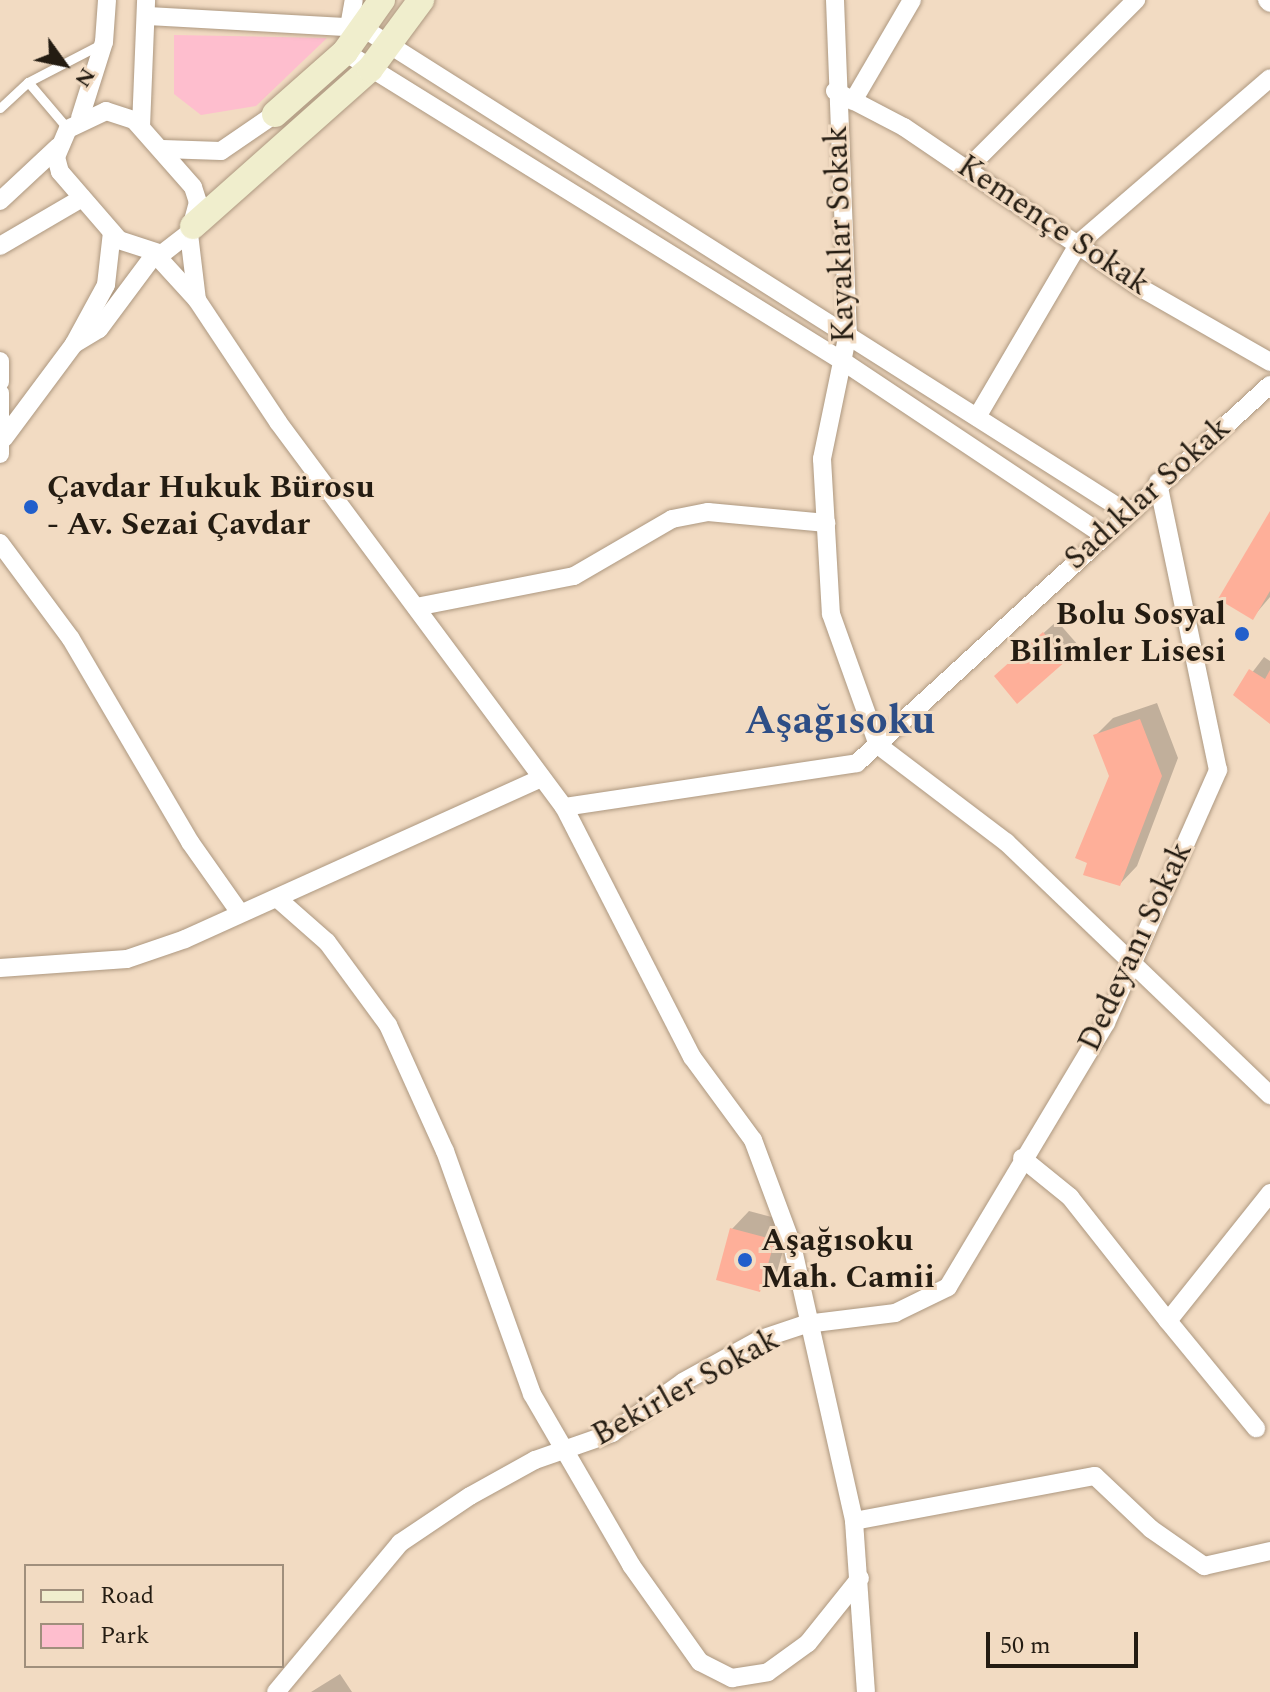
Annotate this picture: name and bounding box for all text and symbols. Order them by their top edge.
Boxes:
north arrow [24,24,104,104]
text: N [66,61,103,94]
street label: Kayaklar Sokak [818,125,864,343]
street label: Kemençe Sokak [949,147,1157,305]
street label: Sadıklar Sokak [1057,409,1239,579]
place label: Çavdar Hukuk Bürosu - Av. Sezai Çavdar [47,470,375,545]
marker: Çavdar Hukuk Bürosu - Av. Sezai Çavdar [22,498,40,516]
place label: Bolu Sosyal Bilimler Lisesi [1009,597,1226,672]
marker: Bolu Sosyal Bilimler Lisesi [1233,625,1251,643]
district label: Aşağısoku [745,698,935,746]
street label: Dedeyanı Sokak [1071,836,1201,1058]
place label: Aşağısoku Mah. Camii [761,1223,935,1298]
marker: Aşağısoku Mah. Camii [736,1251,754,1269]
street label: Bekirler Sokak [586,1321,786,1455]
legend [24,1564,284,1668]
text: Road [100,1578,154,1614]
scale bar [990,1616,1142,1666]
text: Park [100,1618,150,1654]
text: 50 m [1000,1628,1051,1664]

